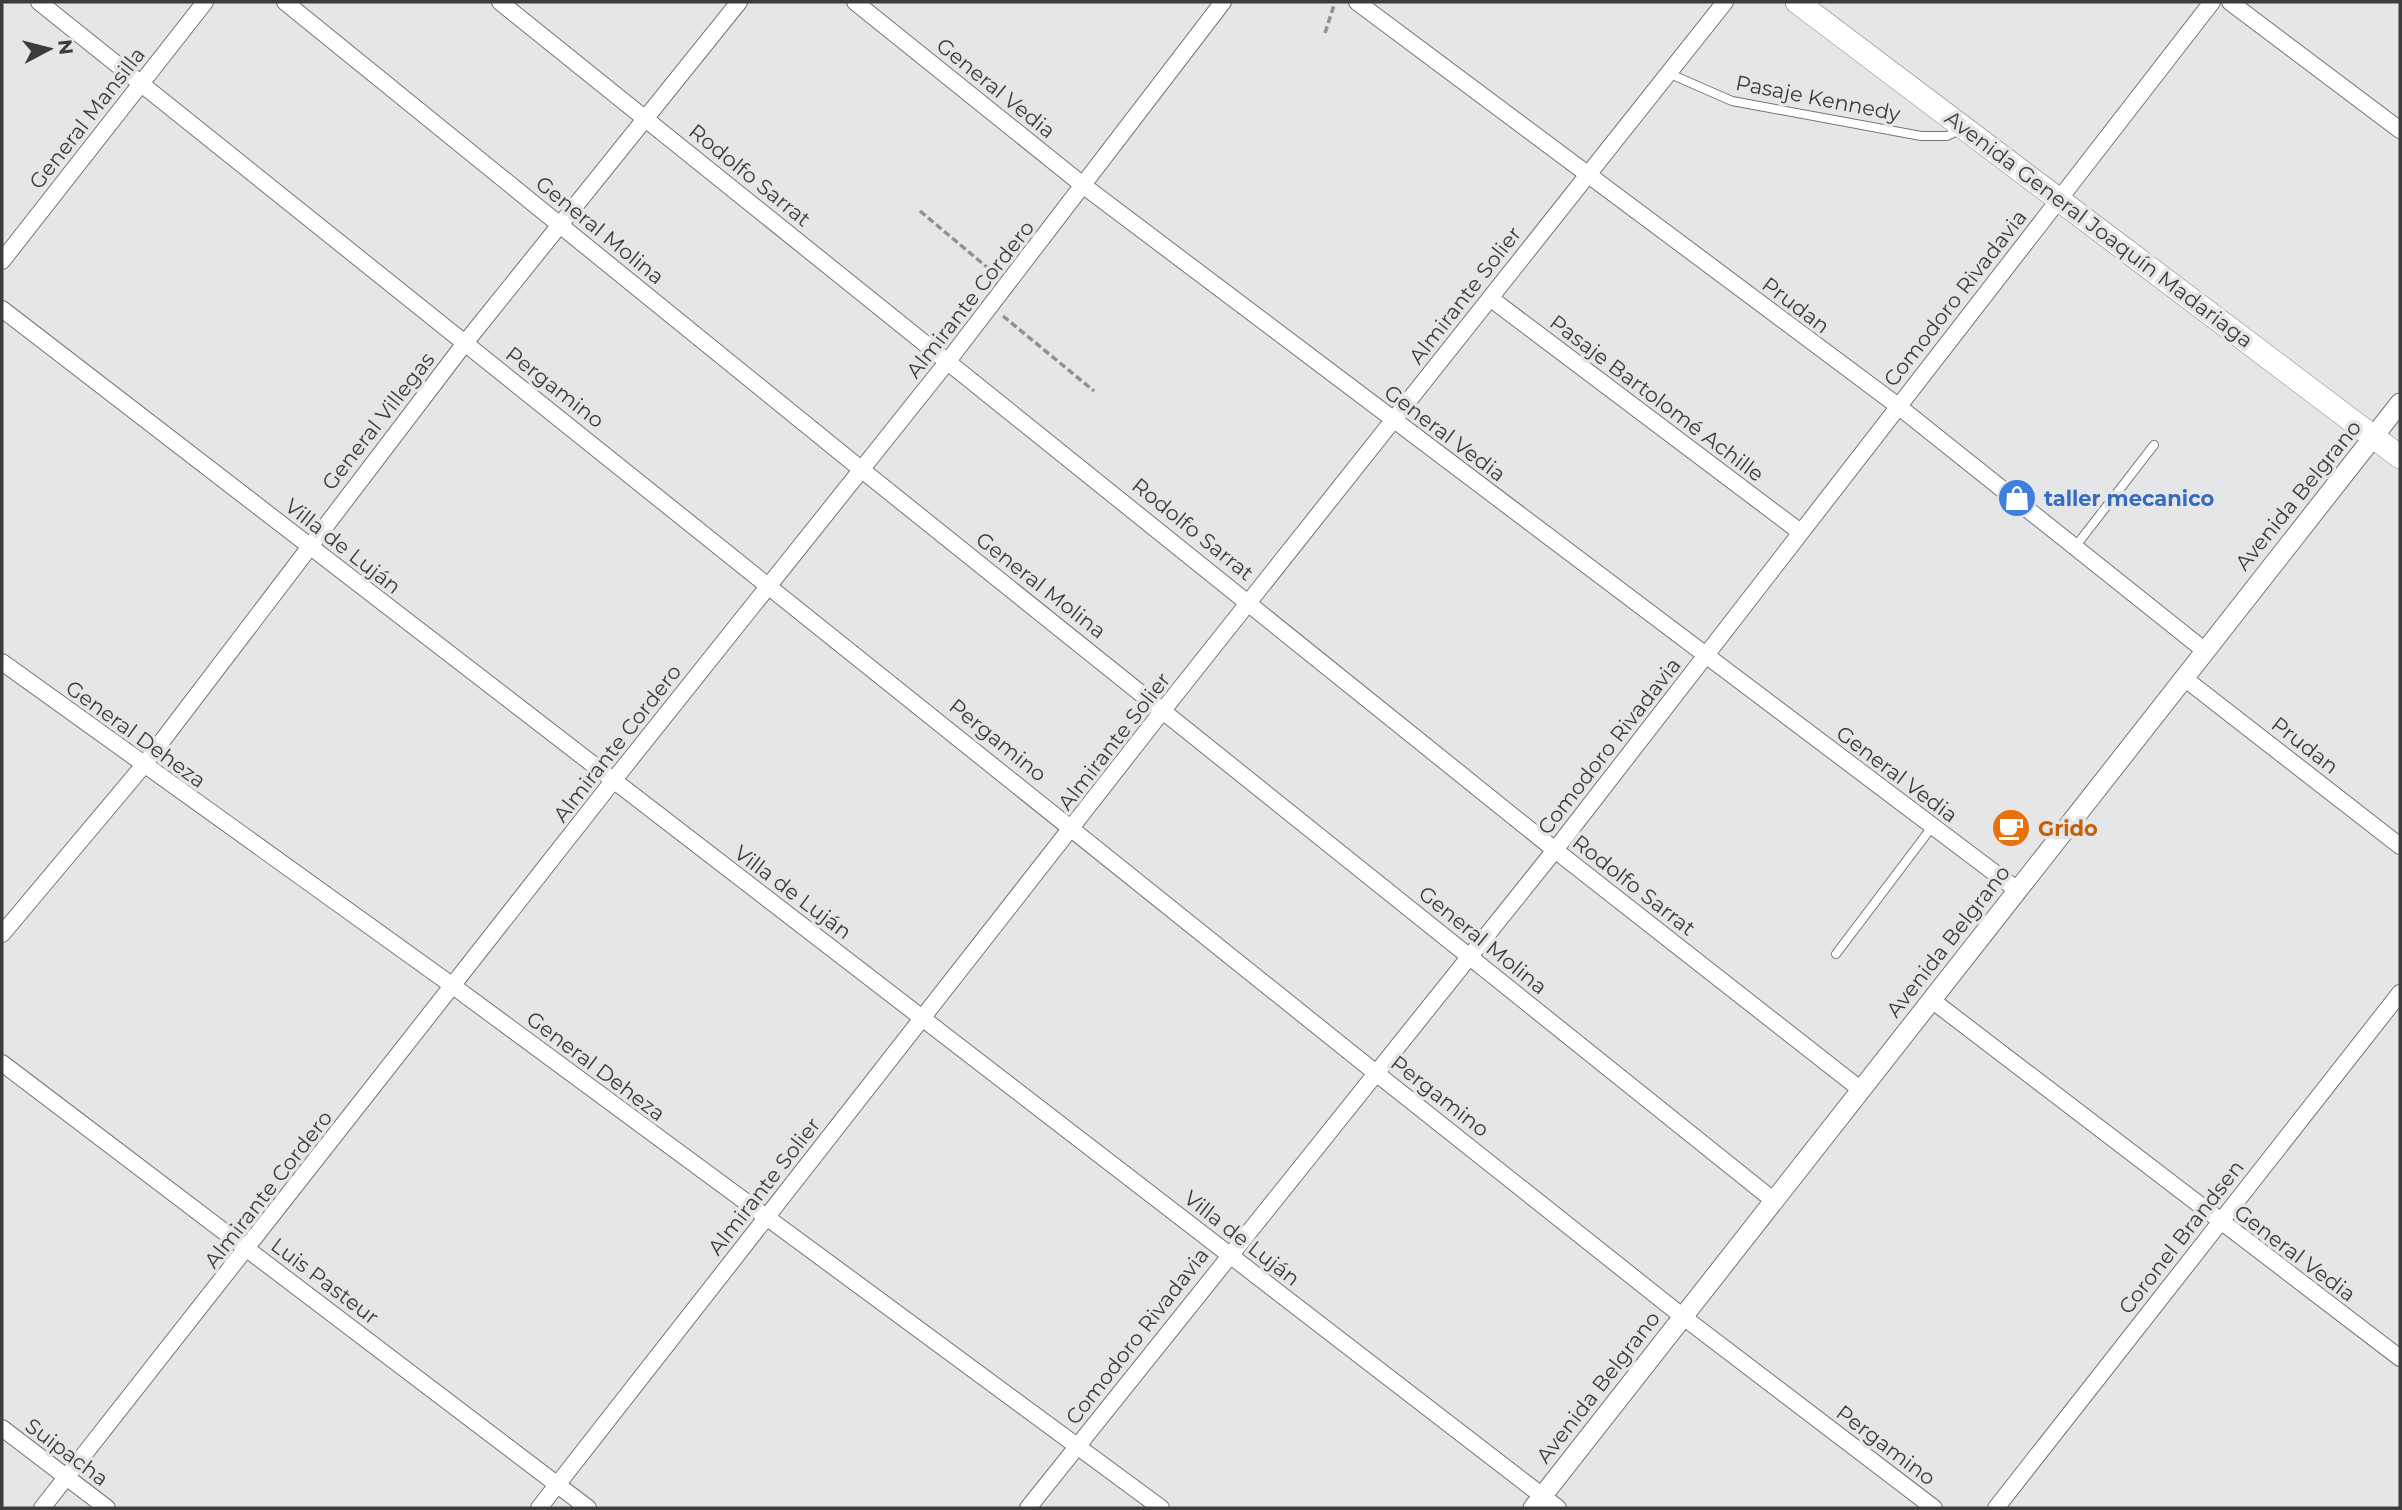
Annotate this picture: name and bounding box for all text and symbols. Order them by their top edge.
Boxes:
north arrow [14,14,84,84]
street label: General Vedia [932,33,1060,143]
text: N [53,38,78,56]
street label: General Mansilla [24,42,150,194]
street label: Pasaje Kennedy [1733,70,1903,126]
street label: Avenida General Joaquín Madariaga [1940,105,2258,353]
street label: Rodolfo Sarrat [684,118,816,232]
street label: General Molina [531,171,669,289]
street label: Comodoro Rivadavia [1878,205,2032,391]
street label: Almirante Cordero [901,215,1039,383]
street label: Almirante Solier [1404,221,1526,369]
street label: Prudan [1757,272,1835,338]
street label: Pasaje Bartolomé Achille [1545,309,1769,487]
street label: Pergamino [501,341,609,433]
street label: General Villegas [316,347,440,495]
street label: General Vedia [1379,379,1511,487]
street label: Avenida Belgrano [2230,415,2366,575]
street label: Rodolfo Sarrat [1127,472,1259,586]
shop icon: taller mecanico [1996,477,2038,519]
place label: taller mecanico [2044,486,2214,511]
street label: Villa de Luján [280,493,406,599]
street label: General Molina [971,527,1111,643]
street label: Comodoro Rivadavia [1532,653,1686,839]
street label: Almirante Cordero [548,659,686,827]
street label: Almirante Solier [1053,667,1175,815]
street label: General Deheza [61,675,211,793]
street label: Pergamino [944,693,1052,787]
street label: Prudan [2267,711,2343,779]
street label: General Vedia [1831,720,1963,828]
cafe icon: Grido [1990,807,2032,849]
place label: Grido [2038,816,2098,841]
street label: Rodolfo Sarrat [1568,829,1700,941]
street label: Villa de Luján [729,840,857,944]
street label: Avenida Belgrano [1881,860,2015,1022]
street label: General Molina [1414,881,1552,999]
street label: General Deheza [522,1006,670,1126]
street label: Pergamino [1386,1050,1494,1142]
street label: Almirante Cordero [199,1105,337,1273]
street label: Almirante Solier [703,1112,825,1260]
street label: Coronel Brandsen [2113,1155,2249,1319]
street label: Villa de Luján [1179,1185,1305,1291]
street label: General Vedia [2229,1199,2361,1307]
street label: Luis Pasteur [266,1232,384,1330]
street label: Comodoro Rivadavia [1060,1243,1214,1429]
street label: Avenida Belgrano [1531,1306,1665,1468]
street label: Pergamino [1831,1400,1941,1490]
street label: Suipacha [21,1413,113,1491]

